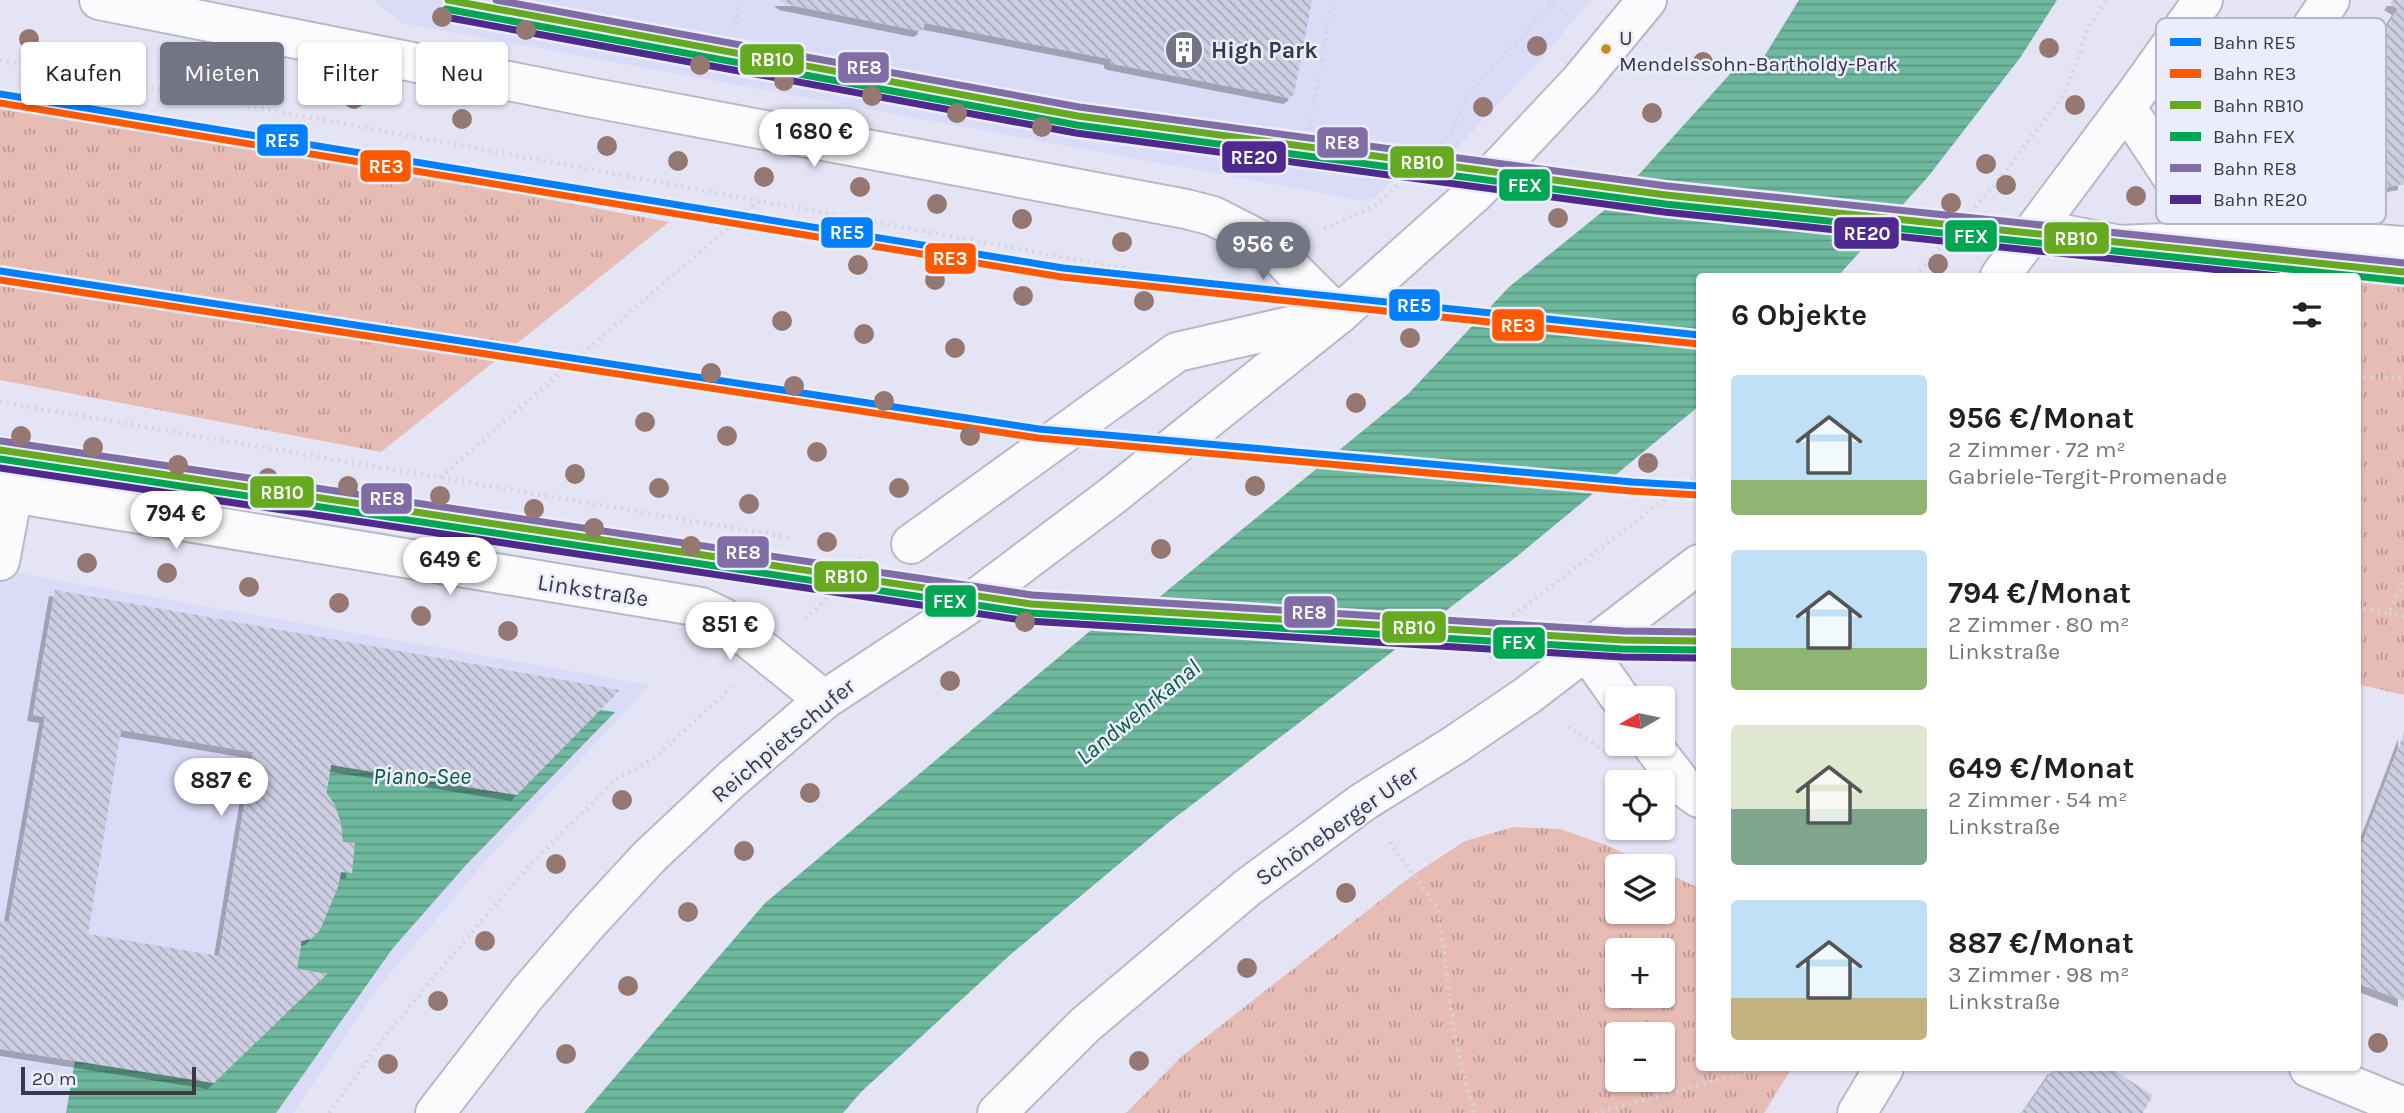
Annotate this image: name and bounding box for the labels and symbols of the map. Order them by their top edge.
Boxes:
legend [2156,18,2386,224]
place label: U Mendelssohn-Bartholdy-Park [1619,26,1898,76]
building icon: High Park [1163,29,1205,71]
text: Bahn RE5 [2213,32,2296,54]
place label: High Park [1211,37,1318,64]
marker: U Mendelssohn-Bartholdy-Park [1599,42,1613,56]
line badge: RB10 [739,43,805,76]
text: RB10 [750,49,794,71]
line badge: RE8 [837,51,890,84]
text: RE8 [846,57,882,79]
text: Bahn RE3 [2213,63,2296,85]
text: Bahn RB10 [2213,95,2304,117]
pin: 1 680 € [749,110,879,169]
line badge: RE5 [256,123,309,157]
line badge: RE8 [1316,126,1369,159]
text: Bahn FEX [2213,126,2296,148]
text: RE5 [265,130,299,152]
text: RE8 [1324,132,1360,154]
line badge: RE20 [1221,140,1287,174]
line badge: RB10 [1389,145,1455,179]
text: RE20 [1231,147,1277,169]
line badge: RE3 [359,149,412,183]
text: RB10 [1400,152,1444,174]
text: RE3 [368,156,404,178]
text: Bahn RE8 [2213,158,2297,180]
line badge: FEX [1498,168,1551,202]
text: FEX [1508,175,1542,197]
text: Bahn RE20 [2213,189,2307,211]
line badge: RE5 [820,216,874,249]
line badge: RE20 [1833,216,1900,250]
line badge: FEX [1944,219,1998,253]
line badge: RB10 [2043,221,2110,255]
text: RE5 [830,222,864,244]
pin: 956 € [1214,222,1312,282]
text: RE20 [1844,223,1890,245]
text: FEX [1954,226,1988,248]
text: RB10 [2054,228,2098,250]
line badge: RE3 [924,242,977,275]
text: RE3 [932,248,968,270]
line badge: RE5 [1388,288,1441,322]
text: RE5 [1397,295,1431,317]
line badge: RE3 [1491,308,1545,342]
text: RE3 [1500,315,1536,337]
line badge: RB10 [249,475,315,509]
text: RB10 [260,482,304,504]
line badge: RE8 [360,482,413,515]
text: RE8 [369,488,405,510]
pin: 794 € [127,491,225,551]
line badge: RE8 [716,535,770,569]
pin: 649 € [401,538,499,597]
text: RE8 [725,542,761,564]
line badge: RB10 [813,560,880,593]
text: RB10 [824,566,868,588]
street label: Linkstraße [535,568,650,613]
line badge: FEX [924,584,977,618]
text: FEX [933,591,967,613]
line badge: RE8 [1283,595,1336,629]
pin: 851 € [681,602,779,662]
text: RE8 [1291,602,1327,624]
line badge: RB10 [1381,610,1447,644]
text: RB10 [1392,617,1436,639]
line badge: FEX [1492,626,1546,660]
text: FEX [1502,632,1536,654]
water label: Landwehrkanal [1070,653,1206,771]
street label: Reichpietschufer [706,672,861,808]
north arrow [1605,686,1675,756]
pin: 887 € [172,758,270,818]
street label: Schöneberger Ufer [1251,759,1425,892]
water label: Piano-See [373,762,471,790]
scale bar [21,1064,196,1096]

